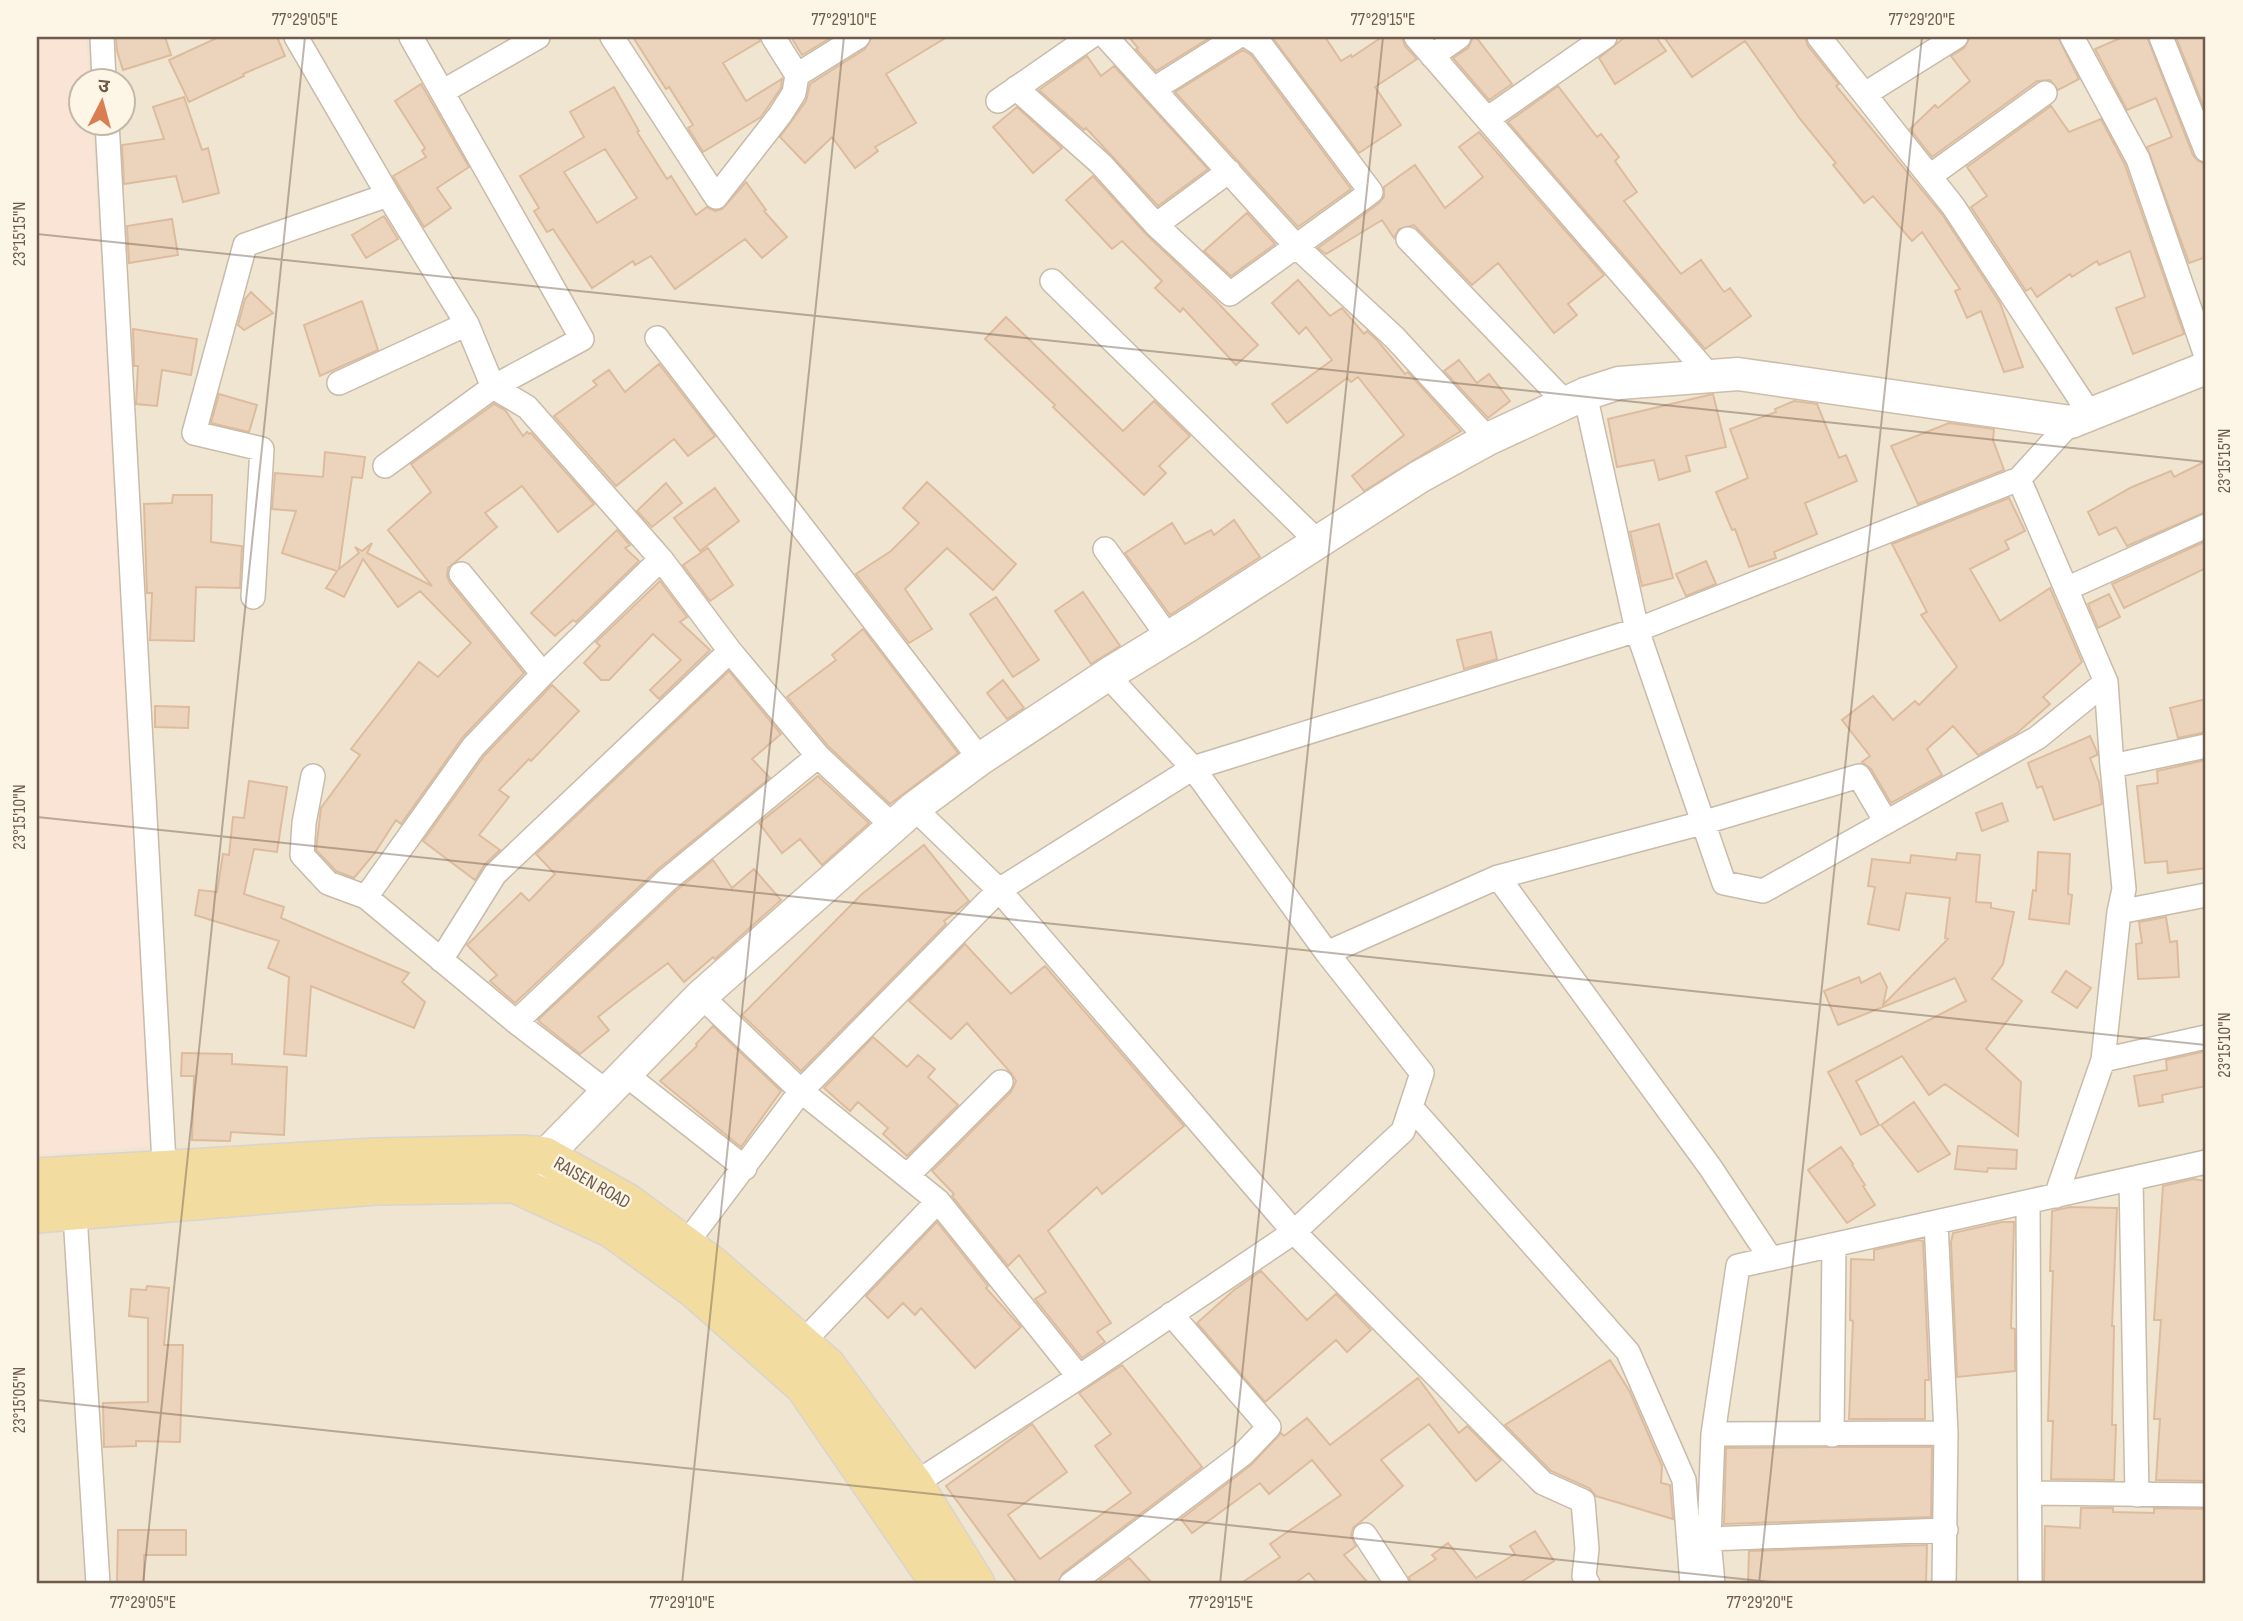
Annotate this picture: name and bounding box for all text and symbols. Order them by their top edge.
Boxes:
text: 77°29'05"E [272,9,338,30]
text: 77°29'10"E [811,9,877,30]
text: 77°29'15"E [1351,9,1415,30]
text: 77°29'20"E [1889,9,1955,30]
north arrow [66,66,136,136]
text: उ [97,75,111,99]
text: 23°15'15"N [9,202,30,266]
text: 23°15'15"N [2214,429,2235,493]
text: 23°15'10"N [9,784,30,850]
text: 23°15'10"N [2214,1012,2235,1078]
street label: RAISEN ROAD [550,1152,634,1214]
text: 23°15'05"N [9,1367,30,1433]
text: 77°29'05"E [110,1592,176,1613]
text: 77°29'10"E [649,1592,715,1613]
text: 77°29'15"E [1189,1592,1253,1613]
text: 77°29'20"E [1727,1592,1793,1613]

